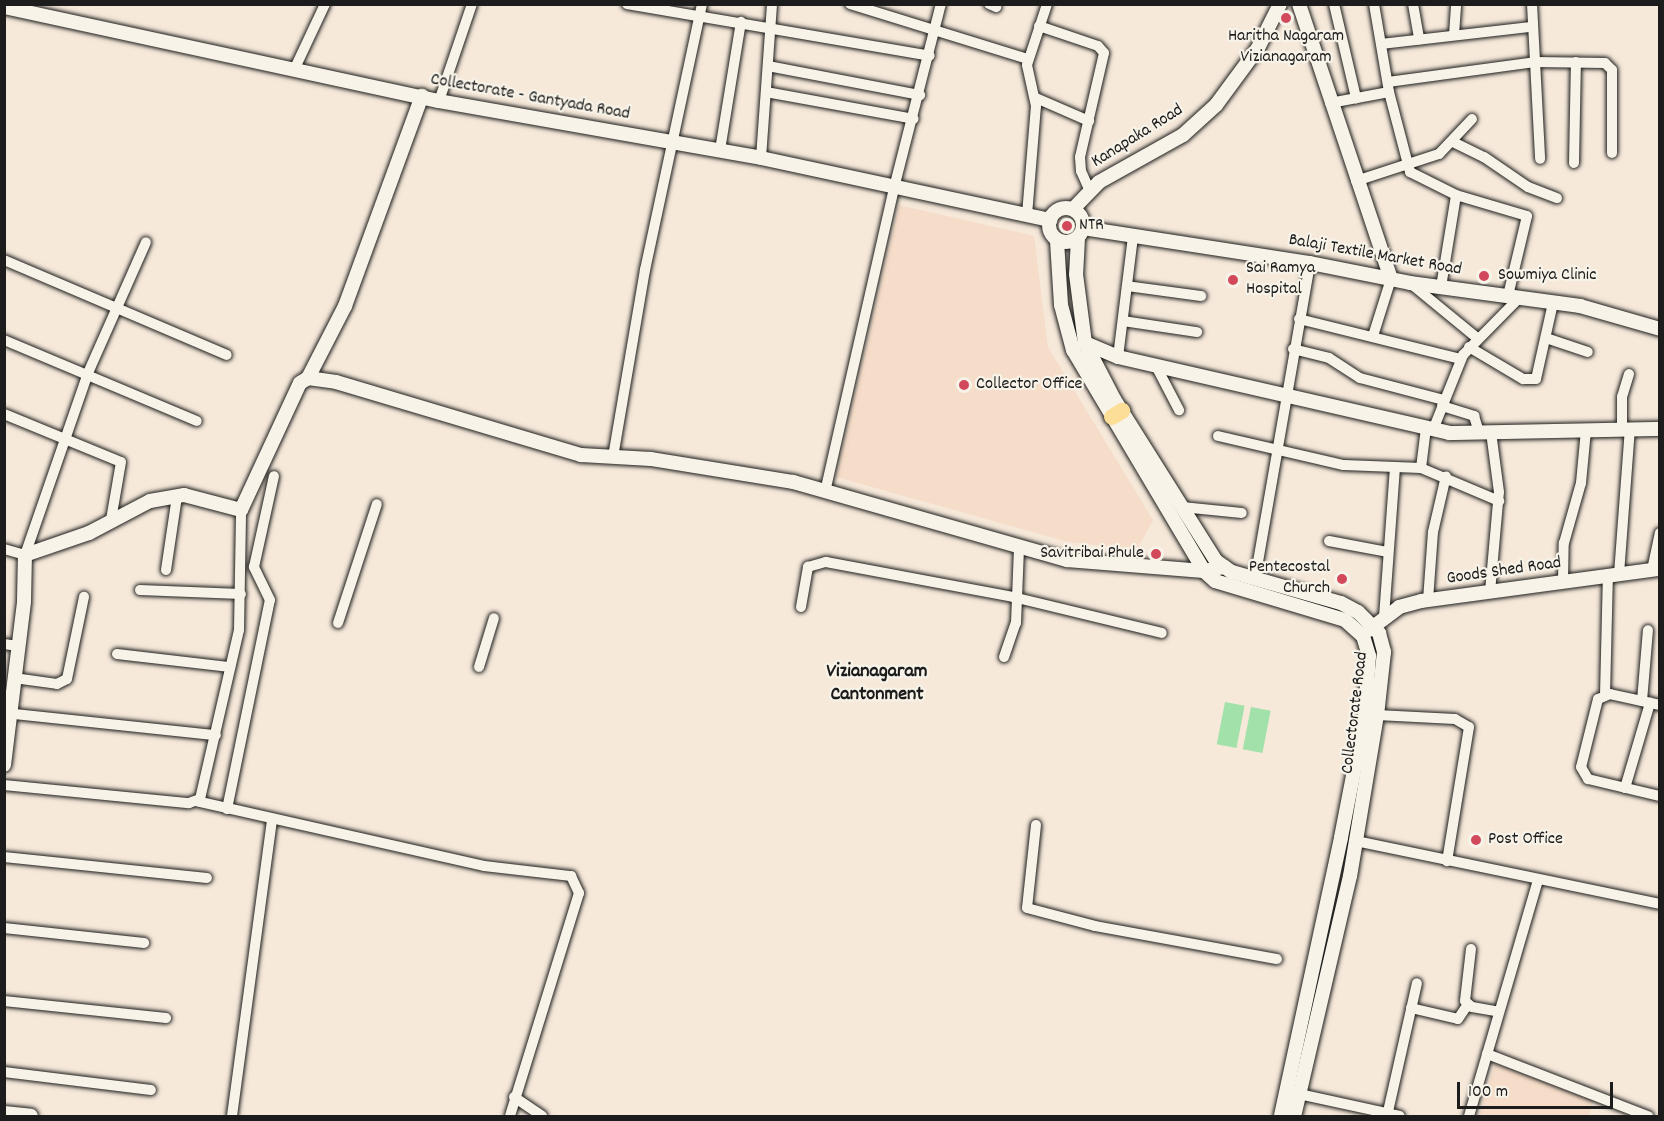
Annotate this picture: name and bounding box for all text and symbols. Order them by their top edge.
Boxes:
marker: Haritha Nagaram Vizianagaram [1279,11,1293,25]
place label: Haritha Nagaram Vizianagaram [1228,27,1344,70]
street label: Collectorate - Gantyada Road [429,70,631,126]
street label: Kanapaka Road [1088,100,1188,174]
place label: NTR [1079,215,1104,237]
marker: NTR [1060,219,1074,233]
street label: Balaji Textile Market Road [1287,230,1463,282]
place label: Sai Ramya Hospital [1246,259,1315,302]
place label: Sowmiya Clinic [1498,265,1596,287]
marker: Sowmiya Clinic [1475,267,1493,285]
marker: Sai Ramya Hospital [1224,271,1242,289]
place label: Collector Office [976,374,1083,396]
marker: Collector Office [957,378,971,392]
place label: Savitribai Phule [1040,543,1144,565]
marker: Savitribai Phule [1149,547,1163,561]
street label: Goods Shed Road [1445,553,1563,591]
place label: Pentecostal Church [1249,558,1330,600]
marker: Pentecostal Church [1335,572,1349,586]
street label: Collectorate Road [1338,651,1374,775]
district label: Vizianagaram Cantonment [826,661,928,708]
place label: Post Office [1488,829,1563,851]
marker: Post Office [1469,833,1483,847]
scale bar [1460,1070,1616,1108]
text: 100 m [1468,1080,1508,1105]

